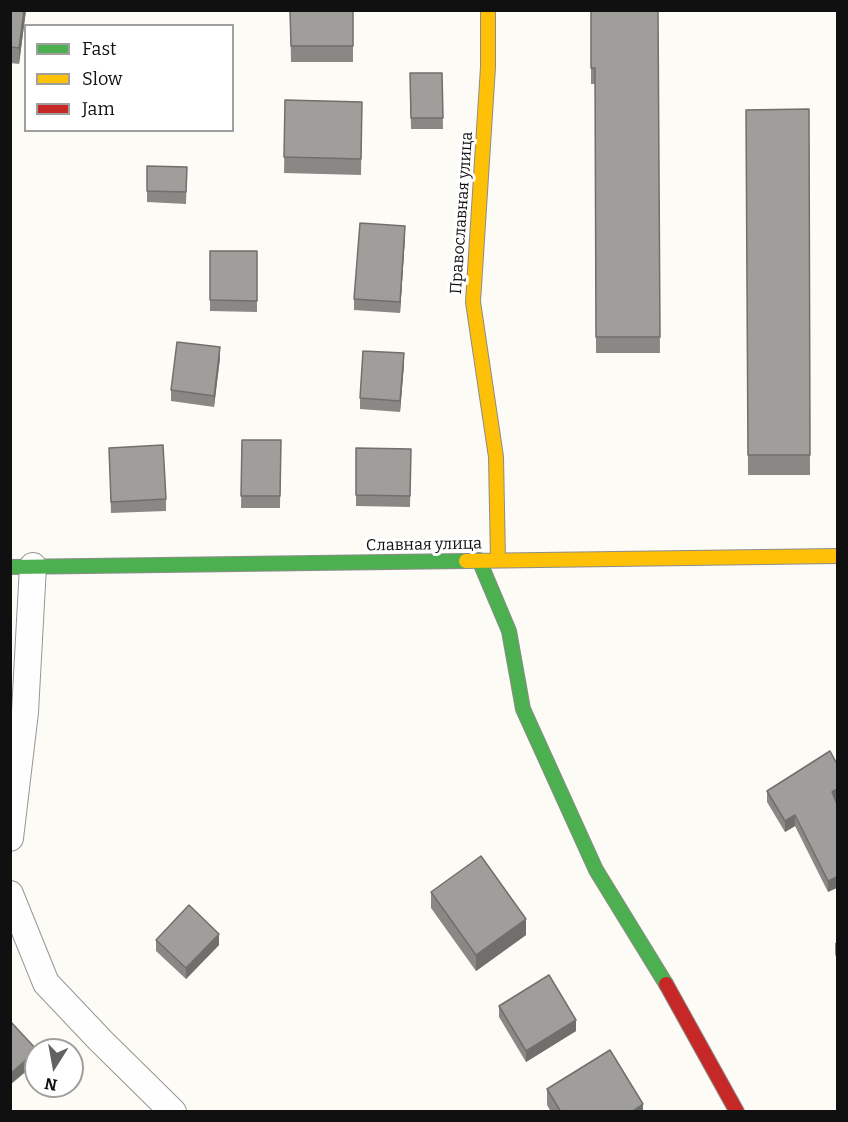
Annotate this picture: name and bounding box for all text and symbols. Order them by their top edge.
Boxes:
legend [24,24,234,132]
text: Fast [82,38,117,60]
text: Slow [82,68,122,90]
text: Jam [82,98,115,120]
street label: Православная улица [447,131,477,295]
street label: Славная улица [366,534,482,556]
north arrow [24,1038,84,1098]
text: N [43,1074,59,1095]

